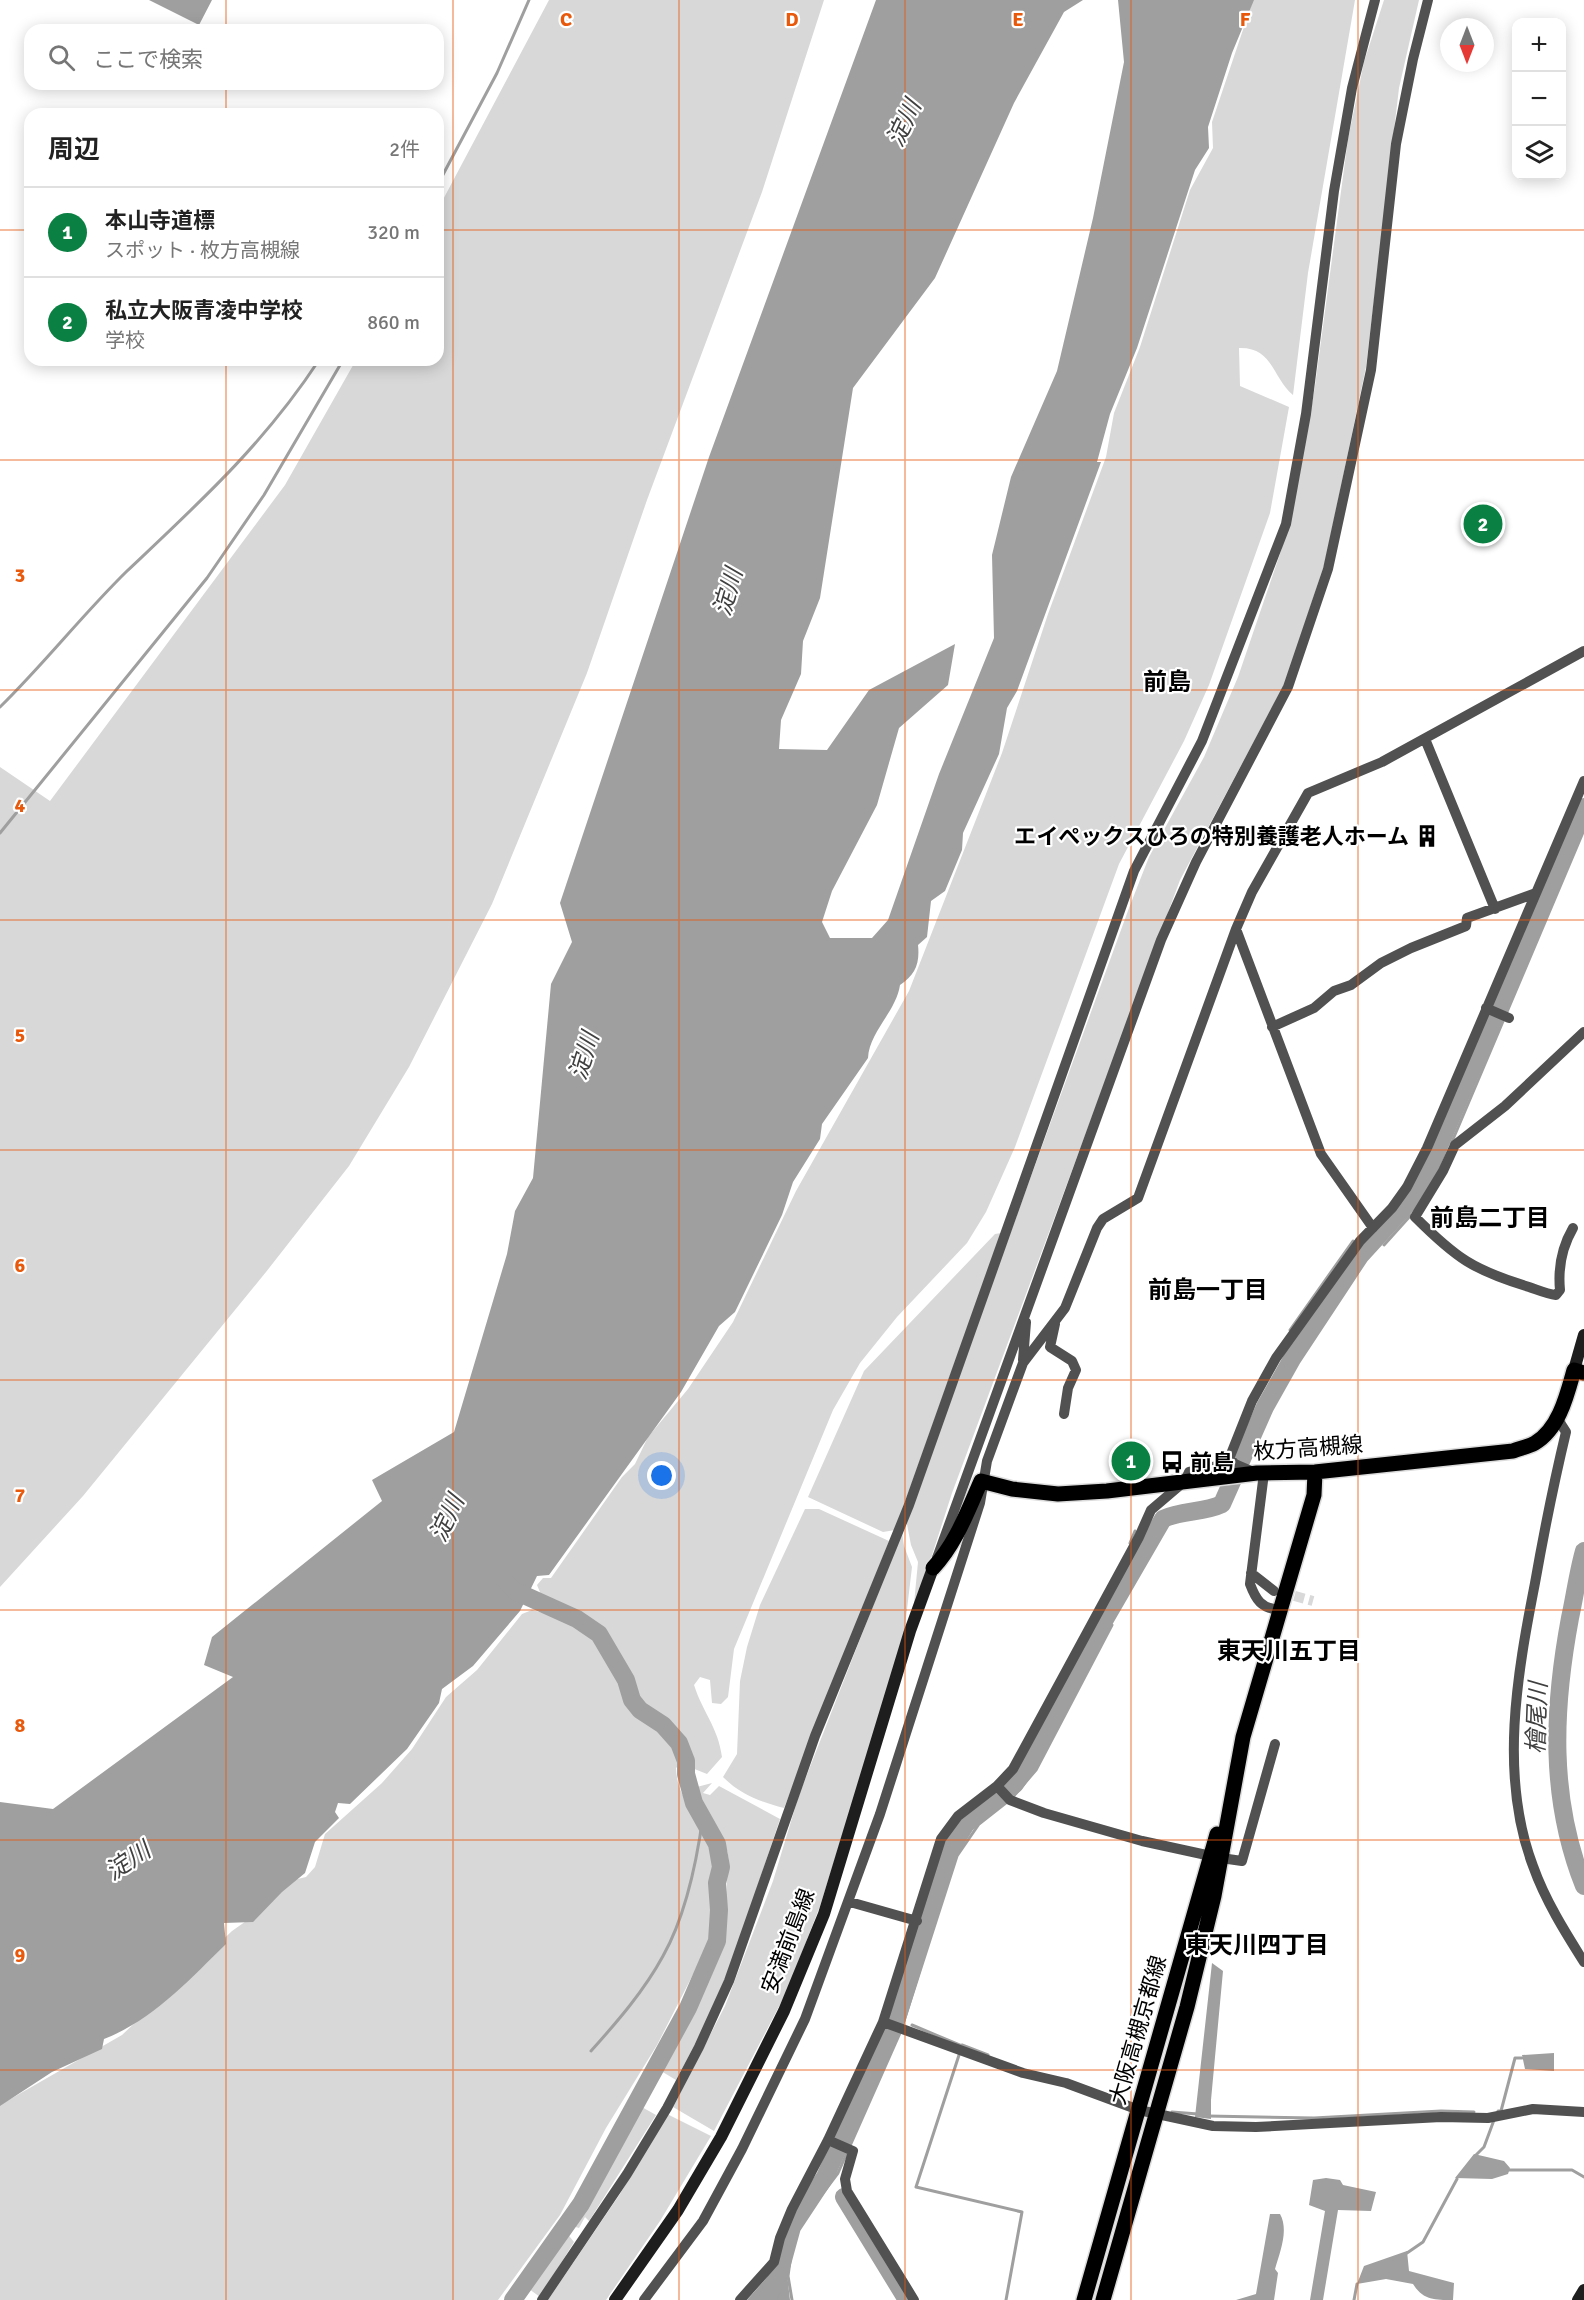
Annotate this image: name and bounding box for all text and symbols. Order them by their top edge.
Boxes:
text: C [560,7,572,32]
text: D [785,7,799,32]
text: E [1012,7,1024,32]
text: F [1240,7,1251,32]
north arrow [1440,18,1494,72]
map controls [1512,18,1566,180]
button: + [1512,18,1566,72]
search box [24,24,444,90]
icon: search [45,41,78,74]
text: ここで検索 [93,46,203,73]
button: − [1512,72,1566,126]
water label: 淀川 [880,92,929,151]
button: layers [1512,126,1566,180]
text: 周辺 [48,134,100,166]
text: 2件 [389,137,420,162]
text: 本山寺道標 [105,207,215,234]
text: 1 [62,220,73,245]
text: 320 m [367,220,420,245]
text: スポット · 枚方高槻線 [105,238,300,263]
text: 私立大阪青凌中学校 [105,297,303,324]
text: 2 [62,310,73,335]
text: 860 m [367,310,420,335]
text: 学校 [105,328,145,353]
pin: 2 [1464,502,1502,546]
water label: 淀川 [707,562,750,619]
text: 3 [15,563,25,588]
district label: 前島 [1143,667,1191,697]
text: 4 [15,793,26,818]
place label: エイぺックスひろの特別養護老人ホーム [1014,823,1409,850]
building icon: エイぺックスひろの特別養護老人ホーム [1414,823,1440,849]
text: 5 [15,1023,25,1048]
water label: 淀川 [563,1026,606,1083]
district label: 前島二丁目 [1430,1203,1550,1233]
text: 6 [15,1253,26,1278]
district label: 前島一丁目 [1148,1275,1268,1305]
street label: 枚方高槻線 [1252,1431,1364,1465]
pin: 1 [1112,1438,1150,1484]
bus stop icon: 前島 [1159,1449,1185,1475]
place label: 前島 [1190,1449,1234,1476]
your location [647,1461,676,1490]
text: 7 [15,1483,26,1508]
water label: 淀川 [423,1487,472,1546]
district label: 東天川五丁目 [1217,1636,1361,1666]
water label: 檜尾川 [1521,1679,1553,1755]
text: 8 [15,1713,26,1738]
water label: 淀川 [100,1833,159,1887]
street label: 安満前島線 [756,1885,820,1997]
district label: 東天川四丁目 [1185,1930,1329,1960]
text: 9 [15,1943,26,1968]
street label: 大阪高槻京都線 [1104,1952,1172,2108]

